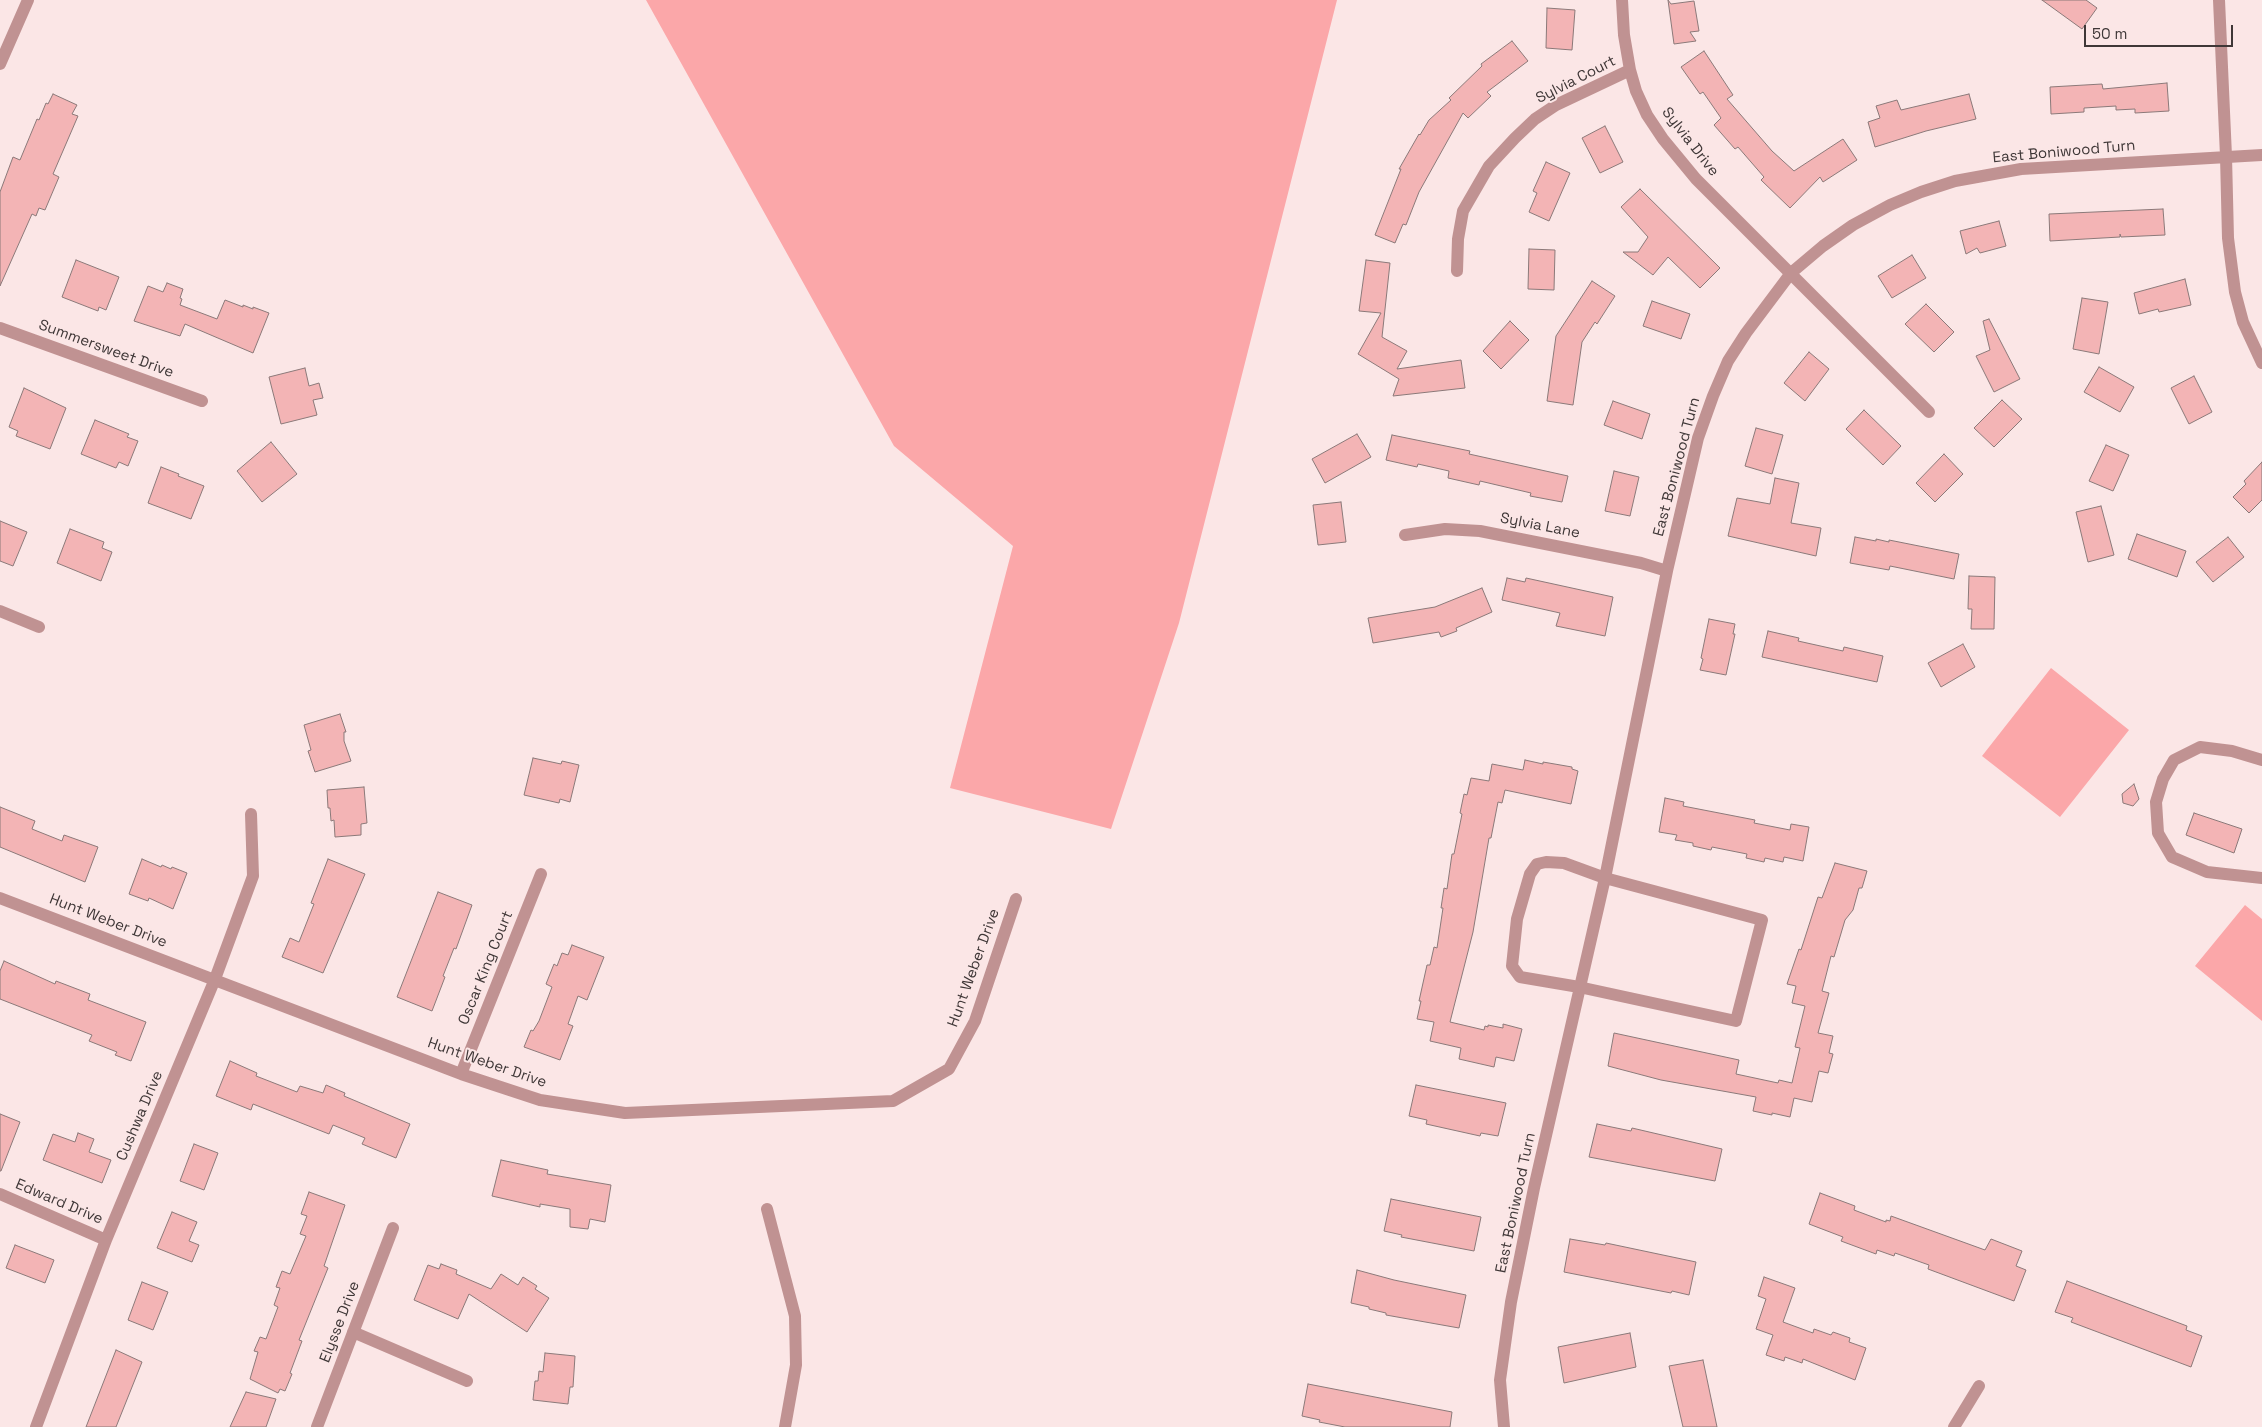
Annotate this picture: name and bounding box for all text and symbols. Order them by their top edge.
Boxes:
scale bar [2087,15,2236,47]
text: 50 m [2092,24,2127,43]
street label: Sylvia Court [1533,52,1619,108]
street label: Sylvia Drive [1658,104,1722,180]
street label: East Boniwood Turn [1992,137,2136,167]
street label: Summersweet Drive [36,316,176,382]
street label: East Boniwood Turn [1650,396,1704,538]
street label: Sylvia Lane [1498,509,1582,543]
street label: Hunt Weber Drive [47,890,169,952]
street label: Hunt Weber Drive [944,906,1004,1030]
street label: Oscar King Court [455,908,517,1028]
street label: Hunt Weber Drive [425,1034,549,1092]
street label: Cushwa Drive [113,1068,167,1164]
street label: East Boniwood Turn [1492,1131,1540,1275]
street label: Edward Drive [12,1175,106,1229]
street label: Elysse Drive [316,1279,364,1365]

